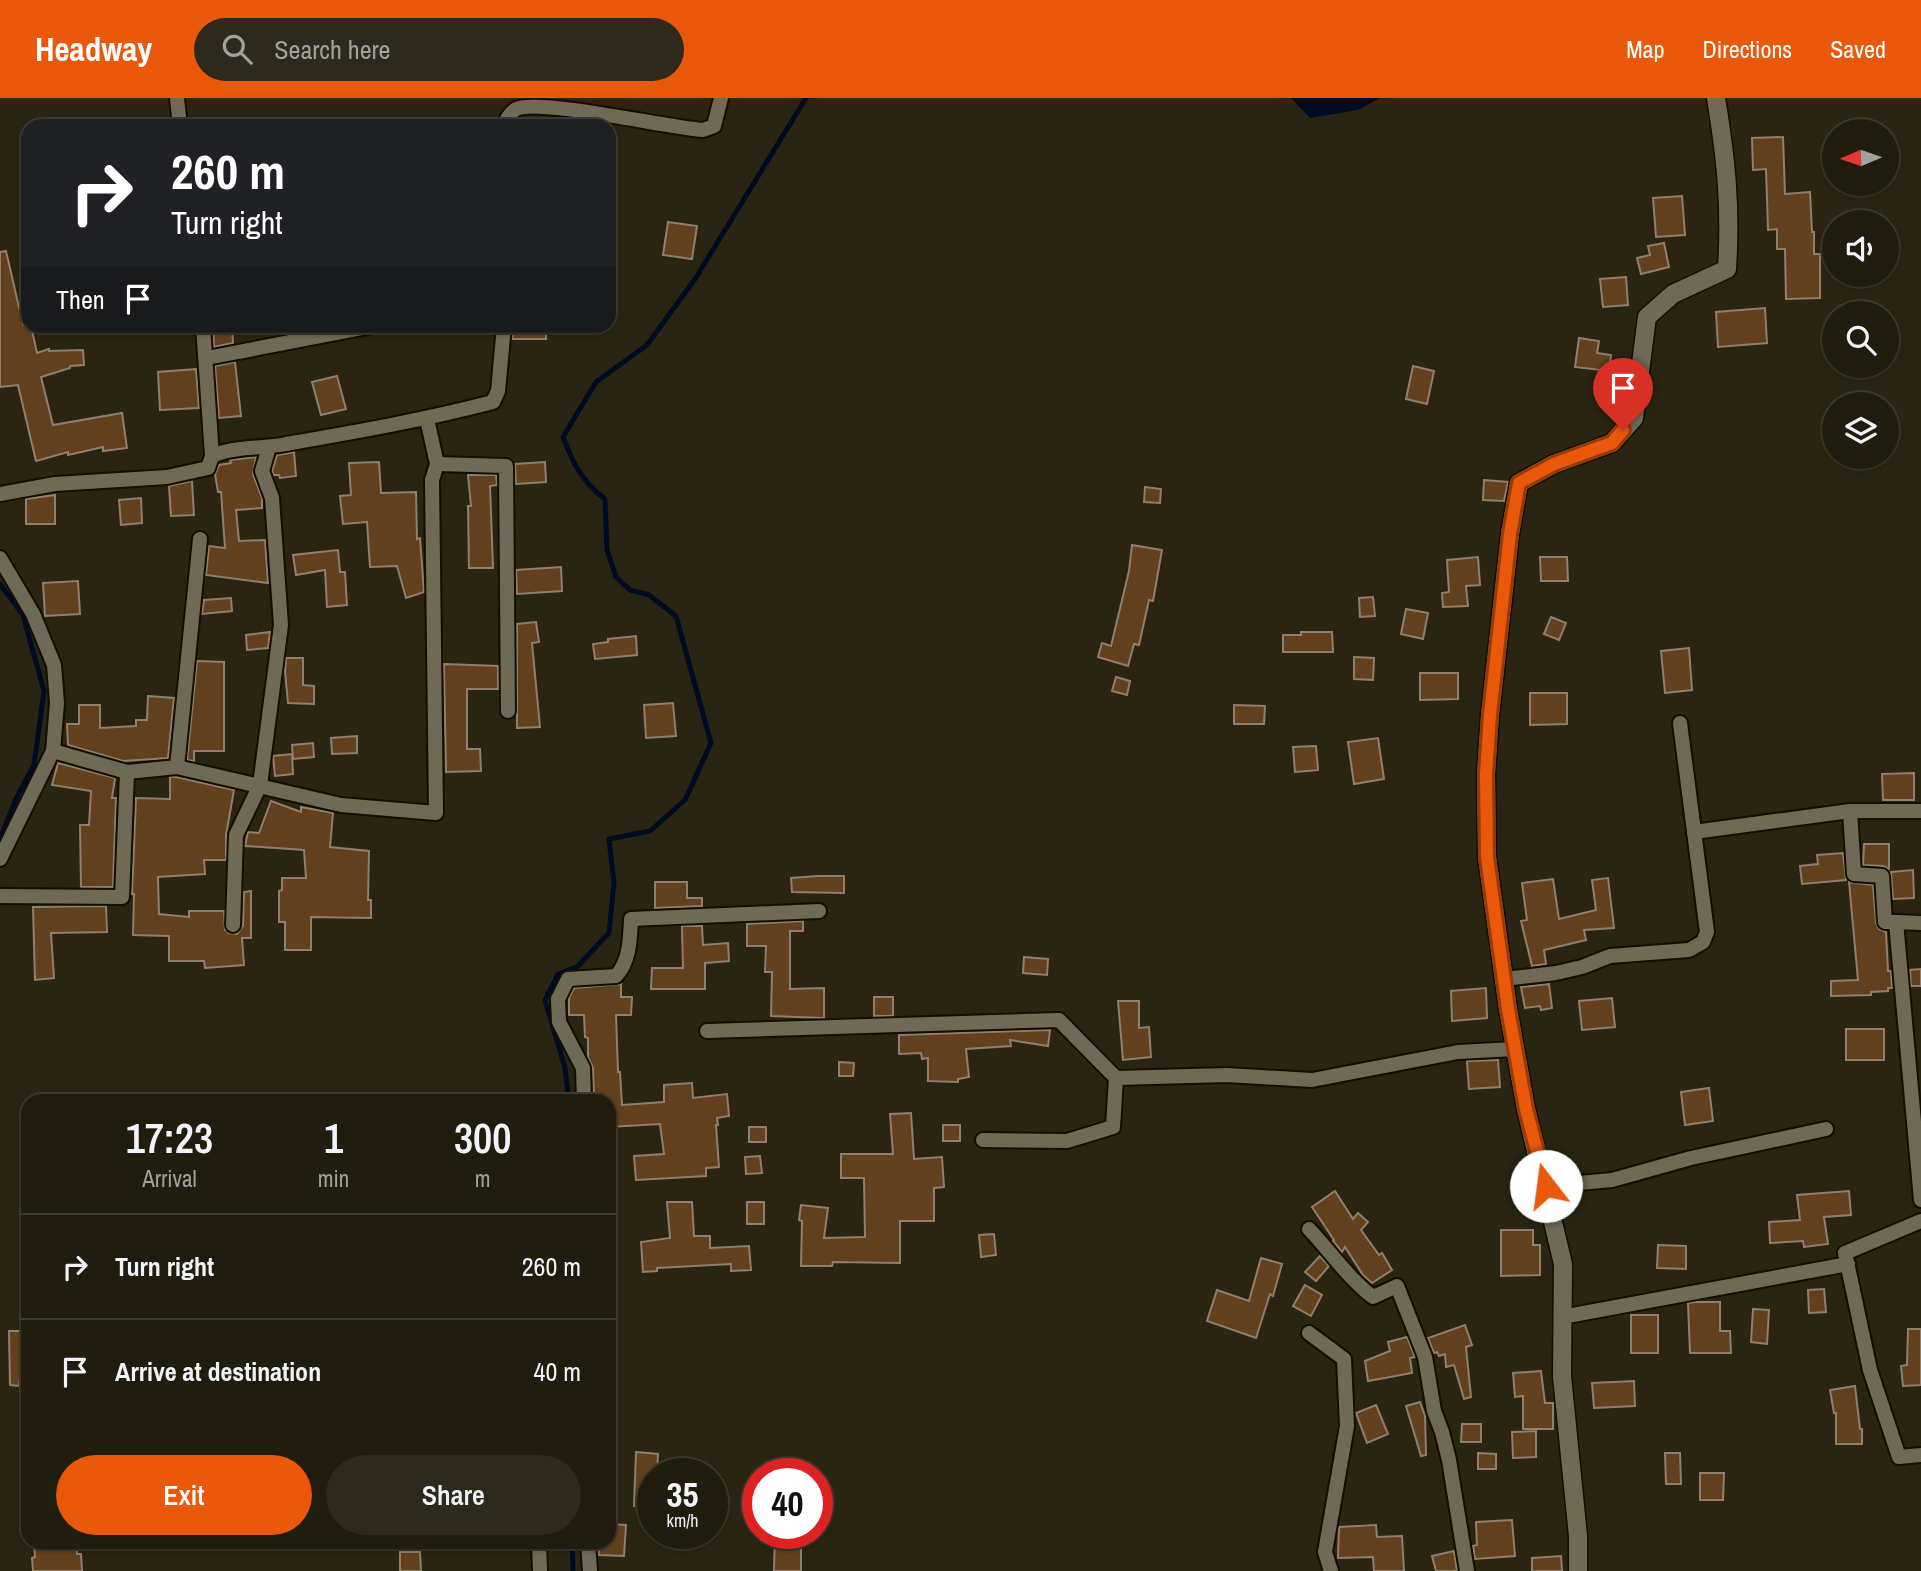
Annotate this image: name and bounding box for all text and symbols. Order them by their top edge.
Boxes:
search box [194,18,684,81]
text: Headway [35,27,152,71]
icon: search [218,30,256,68]
text: Search here [274,32,390,67]
text: Map [1626,33,1664,65]
text: Directions [1702,33,1792,65]
text: Saved [1830,33,1886,65]
north arrow [1822,119,1899,196]
map controls [1822,119,1899,469]
text: 260 m [171,138,285,204]
icon: right [56,147,147,238]
text: Turn right [171,201,283,244]
button: sound [1822,210,1899,287]
icon: arrive [119,280,157,318]
text: Then [56,282,105,317]
button: search [1822,301,1899,378]
pin [1593,358,1653,430]
icon: arrive [1604,369,1642,407]
button: layers [1822,392,1899,469]
text: 17:23 [126,1110,213,1166]
text: 1 [324,1110,343,1166]
text: 300 [454,1110,511,1166]
position arrow [1509,1149,1583,1223]
text: Arrival [142,1163,197,1194]
text: min [318,1163,349,1194]
text: m [475,1163,490,1194]
icon: right [56,1248,94,1286]
text: Turn right [115,1249,214,1284]
text: 260 m [522,1249,581,1284]
icon: arrive [56,1353,94,1391]
text: Arrive at destination [115,1354,321,1389]
text: 40 m [534,1354,581,1389]
button: Exit [56,1455,312,1535]
button: Share [326,1455,581,1535]
speed limit sign: 40 [742,1458,833,1549]
text: 35 [667,1471,698,1518]
text: km/h [667,1508,699,1533]

